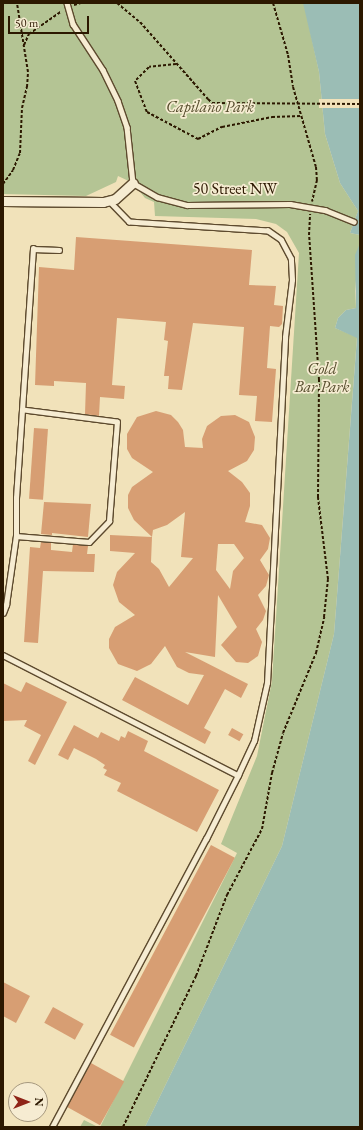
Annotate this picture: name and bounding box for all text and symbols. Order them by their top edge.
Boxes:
scale bar [10,8,91,34]
text: 50 m [15,15,38,31]
park label: Capilano Park [166,97,254,117]
street label: 50 Street NW [193,179,277,199]
park label: Gold Bar Park [294,359,350,397]
north arrow [8,1082,48,1122]
text: N [32,1098,46,1106]

